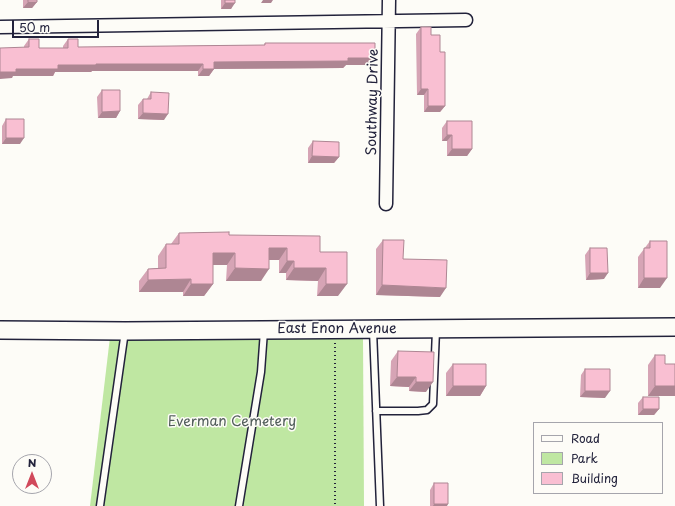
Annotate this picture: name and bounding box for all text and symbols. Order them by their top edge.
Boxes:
scale bar [14,12,101,38]
text: 50 m [19,18,50,36]
street label: Southway Drive [364,48,382,156]
street label: East Enon Avenue [277,321,397,337]
park label: Everman Cemetery [168,414,296,430]
legend [533,422,663,494]
text: Road [571,429,600,447]
text: Park [571,449,598,467]
north arrow [12,454,52,494]
text: N [28,454,36,471]
text: Building [571,469,618,487]

